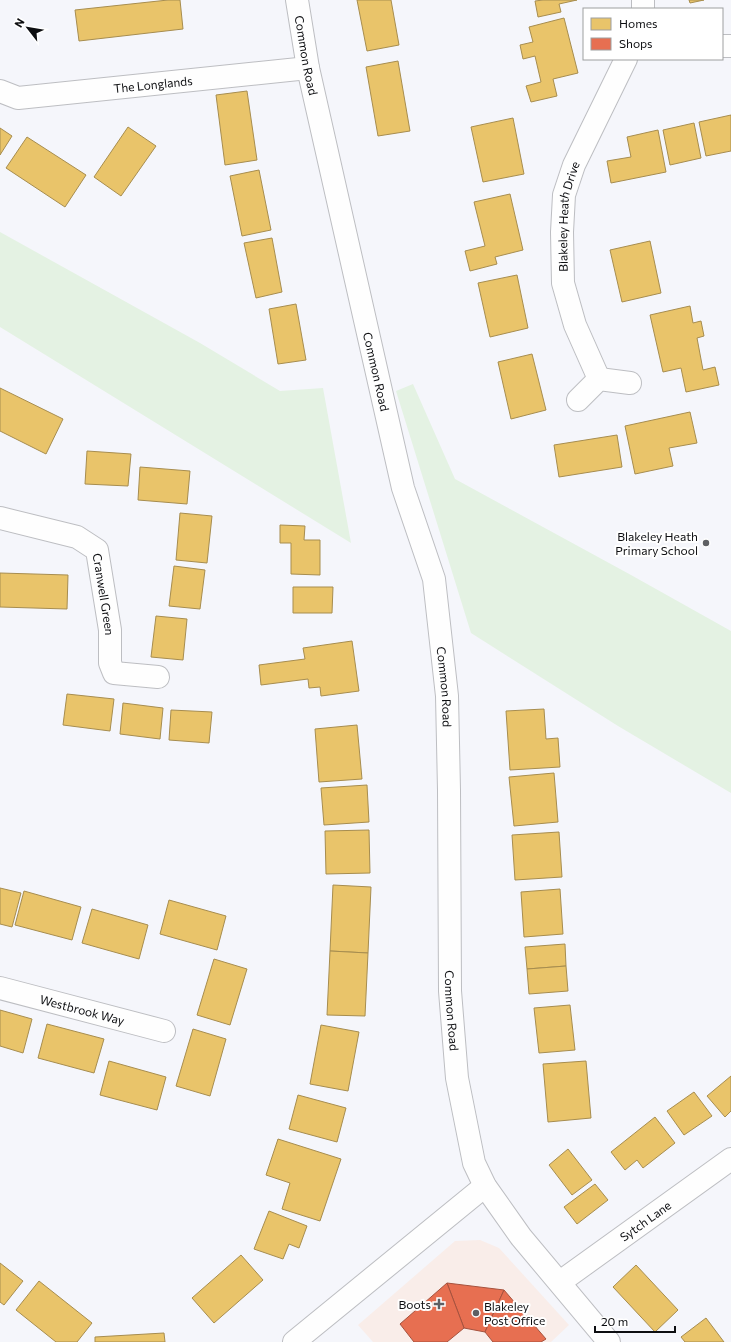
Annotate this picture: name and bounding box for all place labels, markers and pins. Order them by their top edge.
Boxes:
place label: Blakeley Heath Primary School [615,529,698,557]
marker: Blakeley Heath Primary School [701,538,711,548]
place label: Boots [399,1297,431,1311]
marker: Boots [434,1299,444,1309]
place label: Blakeley Post Office [484,1299,545,1327]
marker: Blakeley Post Office [471,1308,481,1318]

